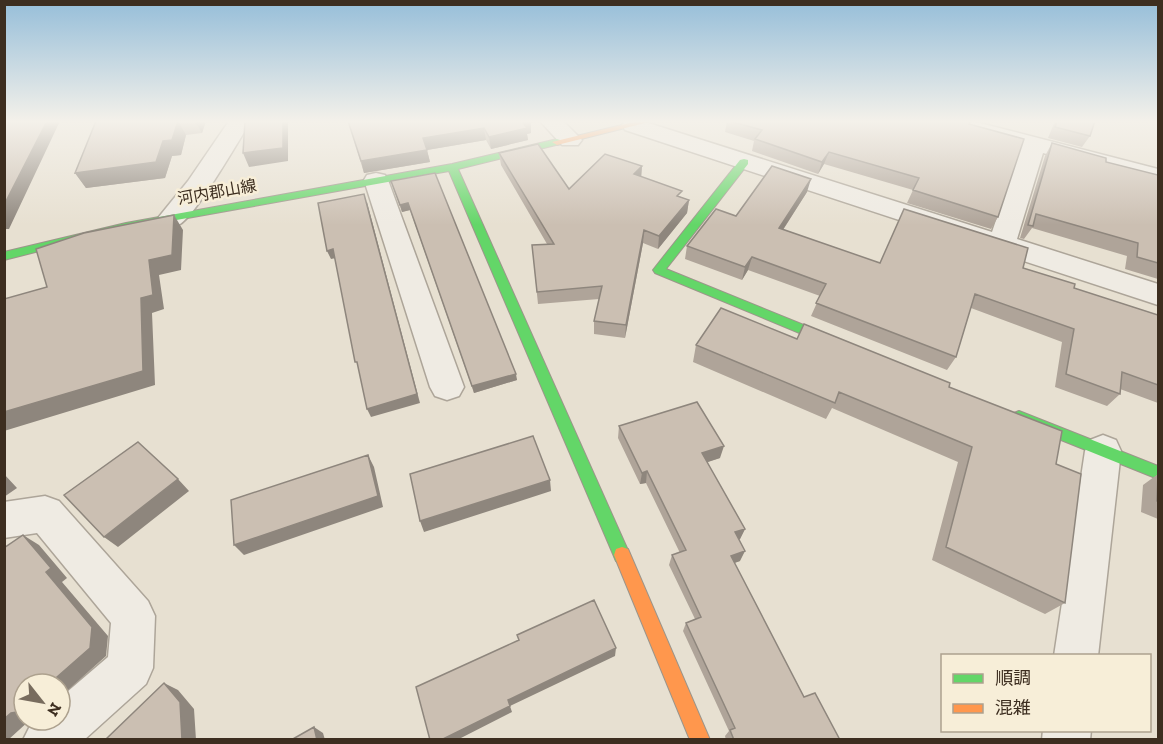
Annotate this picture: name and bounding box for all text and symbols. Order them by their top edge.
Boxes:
street label: 河内郡山線 [176,176,258,208]
legend [941,654,1151,732]
text: 順調 [995,667,1031,689]
north arrow [12,672,72,732]
text: 混雑 [995,697,1031,719]
text: N [43,699,66,720]

